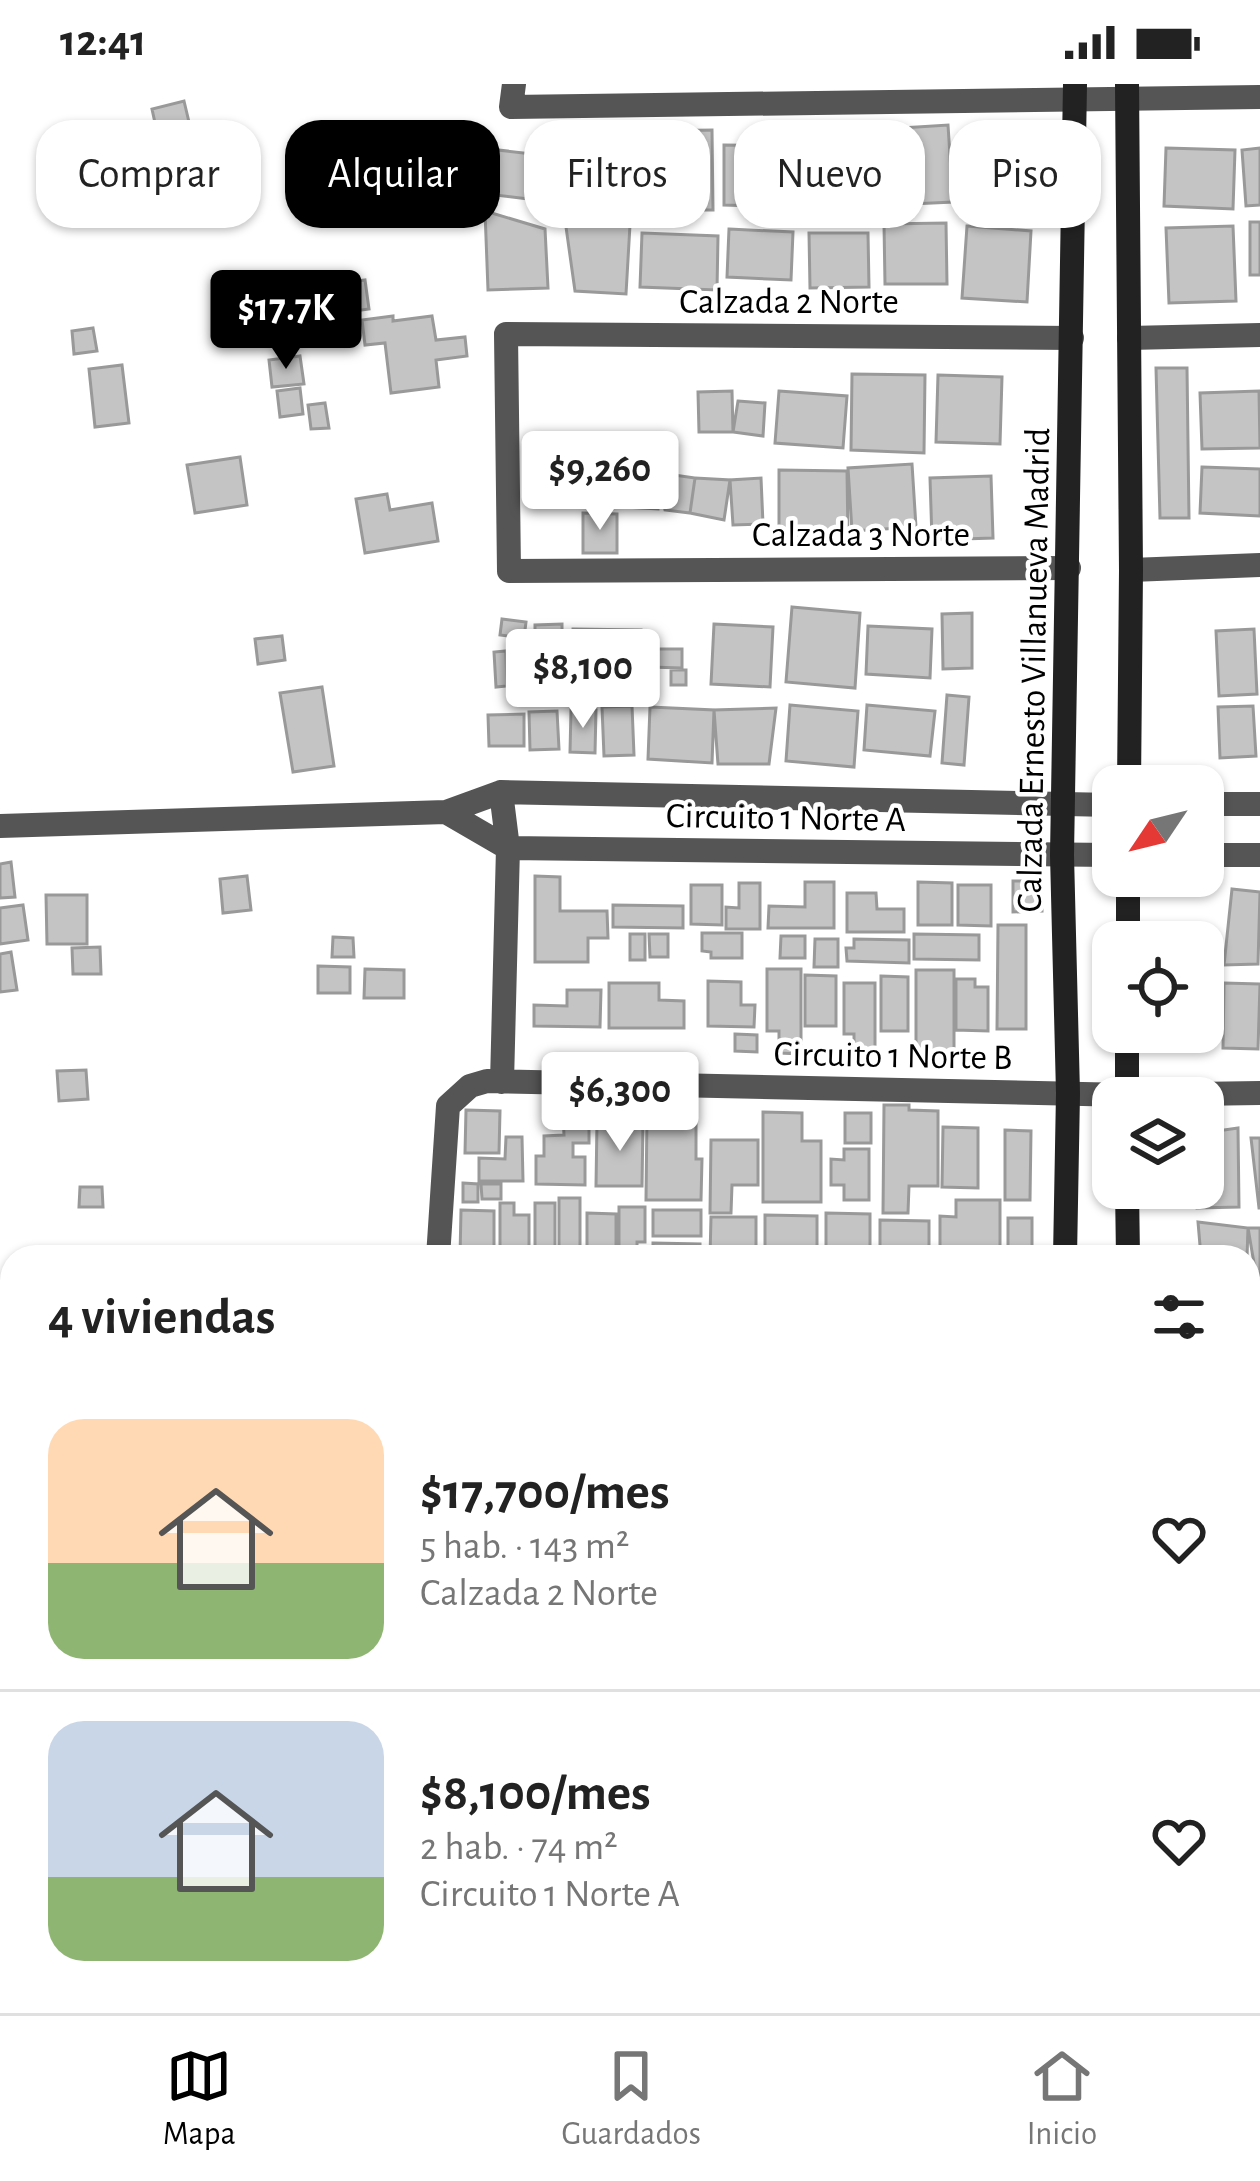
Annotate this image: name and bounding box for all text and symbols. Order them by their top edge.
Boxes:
text: 12:41 [60,19,147,64]
chip: Comprar [36,120,261,228]
chip: Alquilar [285,120,500,228]
chip: Filtros [524,120,710,228]
chip: Nuevo [734,120,925,228]
chip: Piso [949,120,1101,228]
pin: $17.7K [188,270,384,372]
street label: Calzada 2 Norte [679,284,899,320]
text: $17.7K [238,289,335,328]
street label: Calzada Ernesto Villanueva Madrid [1012,427,1056,913]
pin: $9,260 [502,431,698,533]
text: $9,260 [549,450,651,489]
street label: Calzada 3 Norte [752,517,970,553]
pin: $8,100 [485,629,681,731]
text: $8,100 [533,648,633,687]
north arrow [1092,765,1224,897]
map controls [1092,765,1224,1209]
street label: Circuito 1 Norte A [666,798,906,838]
button: locate [1092,921,1224,1053]
street label: Circuito 1 Norte B [773,1036,1013,1076]
pin: $6,300 [522,1052,718,1154]
text: $6,300 [569,1071,671,1110]
button: layers [1092,1077,1224,1209]
icon: filters [1146,1284,1212,1350]
text: 4 viviendas [48,1292,275,1343]
icon: home [144,1467,288,1611]
text: $17,700/mes [420,1467,670,1518]
icon: heart [1146,1506,1212,1572]
text: 5 hab. · 143 m² [420,1527,629,1566]
text: Calzada 2 Norte [420,1574,658,1613]
text: $8,100/mes [420,1768,651,1819]
icon: home [144,1769,288,1913]
icon: heart [1146,1808,1212,1874]
text: 2 hab. · 74 m² [420,1828,618,1867]
text: Circuito 1 Norte A [420,1875,680,1914]
tab: Mapa [163,2043,236,2155]
tab: Guardados [562,2043,701,2155]
tab: Inicio [1027,2043,1097,2155]

